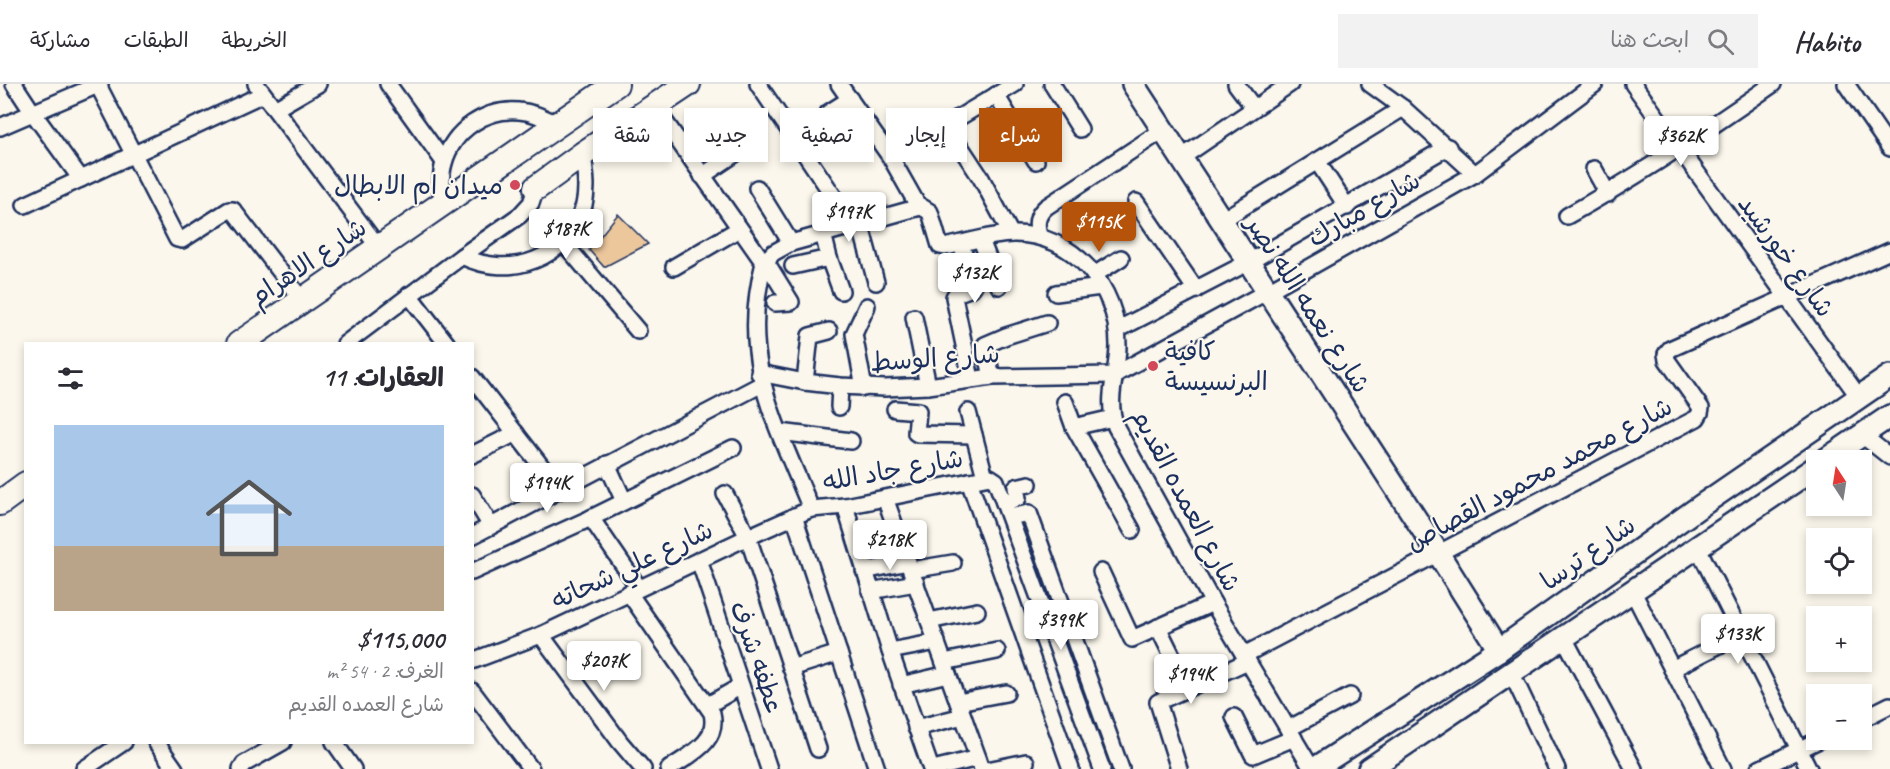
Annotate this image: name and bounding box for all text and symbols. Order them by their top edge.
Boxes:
search box [1338,14,1758,68]
text: Habito [1794,24,1860,59]
icon: search [1704,25,1737,58]
text: ابحث هنا [1610,26,1689,54]
text: مشاركة [30,27,91,53]
text: الطبقات [124,27,189,53]
text: الخريطة [222,27,287,53]
chip: شقة [593,108,672,162]
chip: جديد [684,108,768,162]
chip: تصفية [780,108,874,162]
chip: إيجار [886,108,967,162]
chip: شراء [979,108,1062,162]
pin: $362K [1639,116,1723,167]
text: $362K [1658,123,1704,148]
street label: شارع مبارك [1302,164,1427,255]
place label: ميدان ام الابطال [334,169,503,205]
marker: ميدان ام الابطال [508,178,522,192]
street label: شارع خورشيد [1730,188,1841,324]
pin: $197K [807,192,891,243]
text: $197K [826,199,872,224]
pin: $115K [1057,202,1141,253]
street label: شارع نعمه الله نصر [1236,207,1378,400]
pin: $187K [524,209,608,260]
text: $115K [1076,209,1122,234]
street label: شارع الاهرام [243,211,375,316]
text: $187K [543,216,589,241]
pin: $132K [933,253,1017,304]
text: $132K [952,260,998,285]
place label: كافية البرنسيسة [1165,335,1268,398]
street label: شارع الوسط [869,337,1001,380]
marker: كافية البرنسيسة [1146,359,1160,373]
text: العقارات: 11 [322,361,444,394]
icon: filters [54,362,87,395]
street label: شارع محمد محمود القصاص [1400,390,1678,559]
street label: شارع العمده القديم [1121,403,1248,599]
street label: شارع جاد الله [820,441,966,500]
north arrow [1806,450,1872,516]
map controls [1806,450,1872,750]
pin: $194K [505,463,589,514]
icon: home [195,464,303,572]
text: $194K [524,470,570,495]
street label: شارع ترسا [1534,508,1642,598]
street label: شارع علي شحاته [546,513,721,622]
pin: $218K [848,520,932,571]
text: $218K [867,527,913,552]
button: locate [1806,528,1872,594]
street label: عطفه شرف [722,597,792,717]
pin: $399K [1019,600,1103,651]
button: + [1806,606,1872,672]
text: $399K [1038,607,1084,632]
pin: $133K [1696,614,1780,665]
text: $133K [1715,621,1761,646]
text: $115,000 [357,623,444,656]
pin: $207K [562,641,646,692]
text: $207K [581,648,627,673]
pin: $194K [1149,654,1233,705]
text: الغرف: 2 · 54 m² [326,659,444,684]
text: $194K [1168,661,1214,686]
button: − [1806,684,1872,750]
text: شارع العمده القديم [288,692,444,717]

